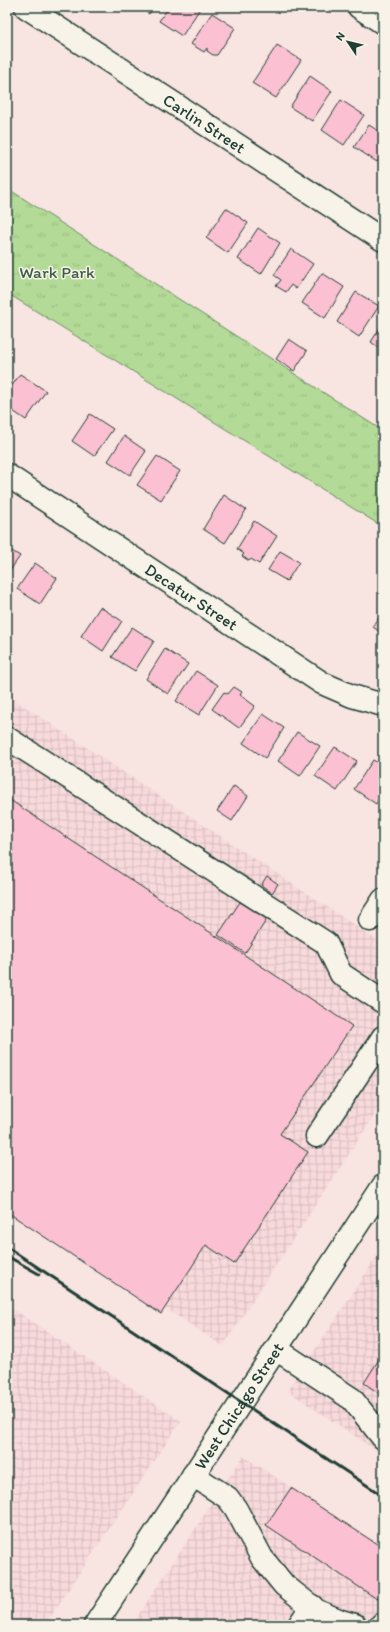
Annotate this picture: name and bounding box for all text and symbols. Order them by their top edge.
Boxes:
north arrow [328,22,368,62]
text: N [333,30,348,43]
street label: Carlin Street [159,89,249,158]
park label: Wark Park [19,262,95,282]
street label: Decatur Street [141,559,242,635]
street label: West Chicago Street [190,1338,288,1473]

